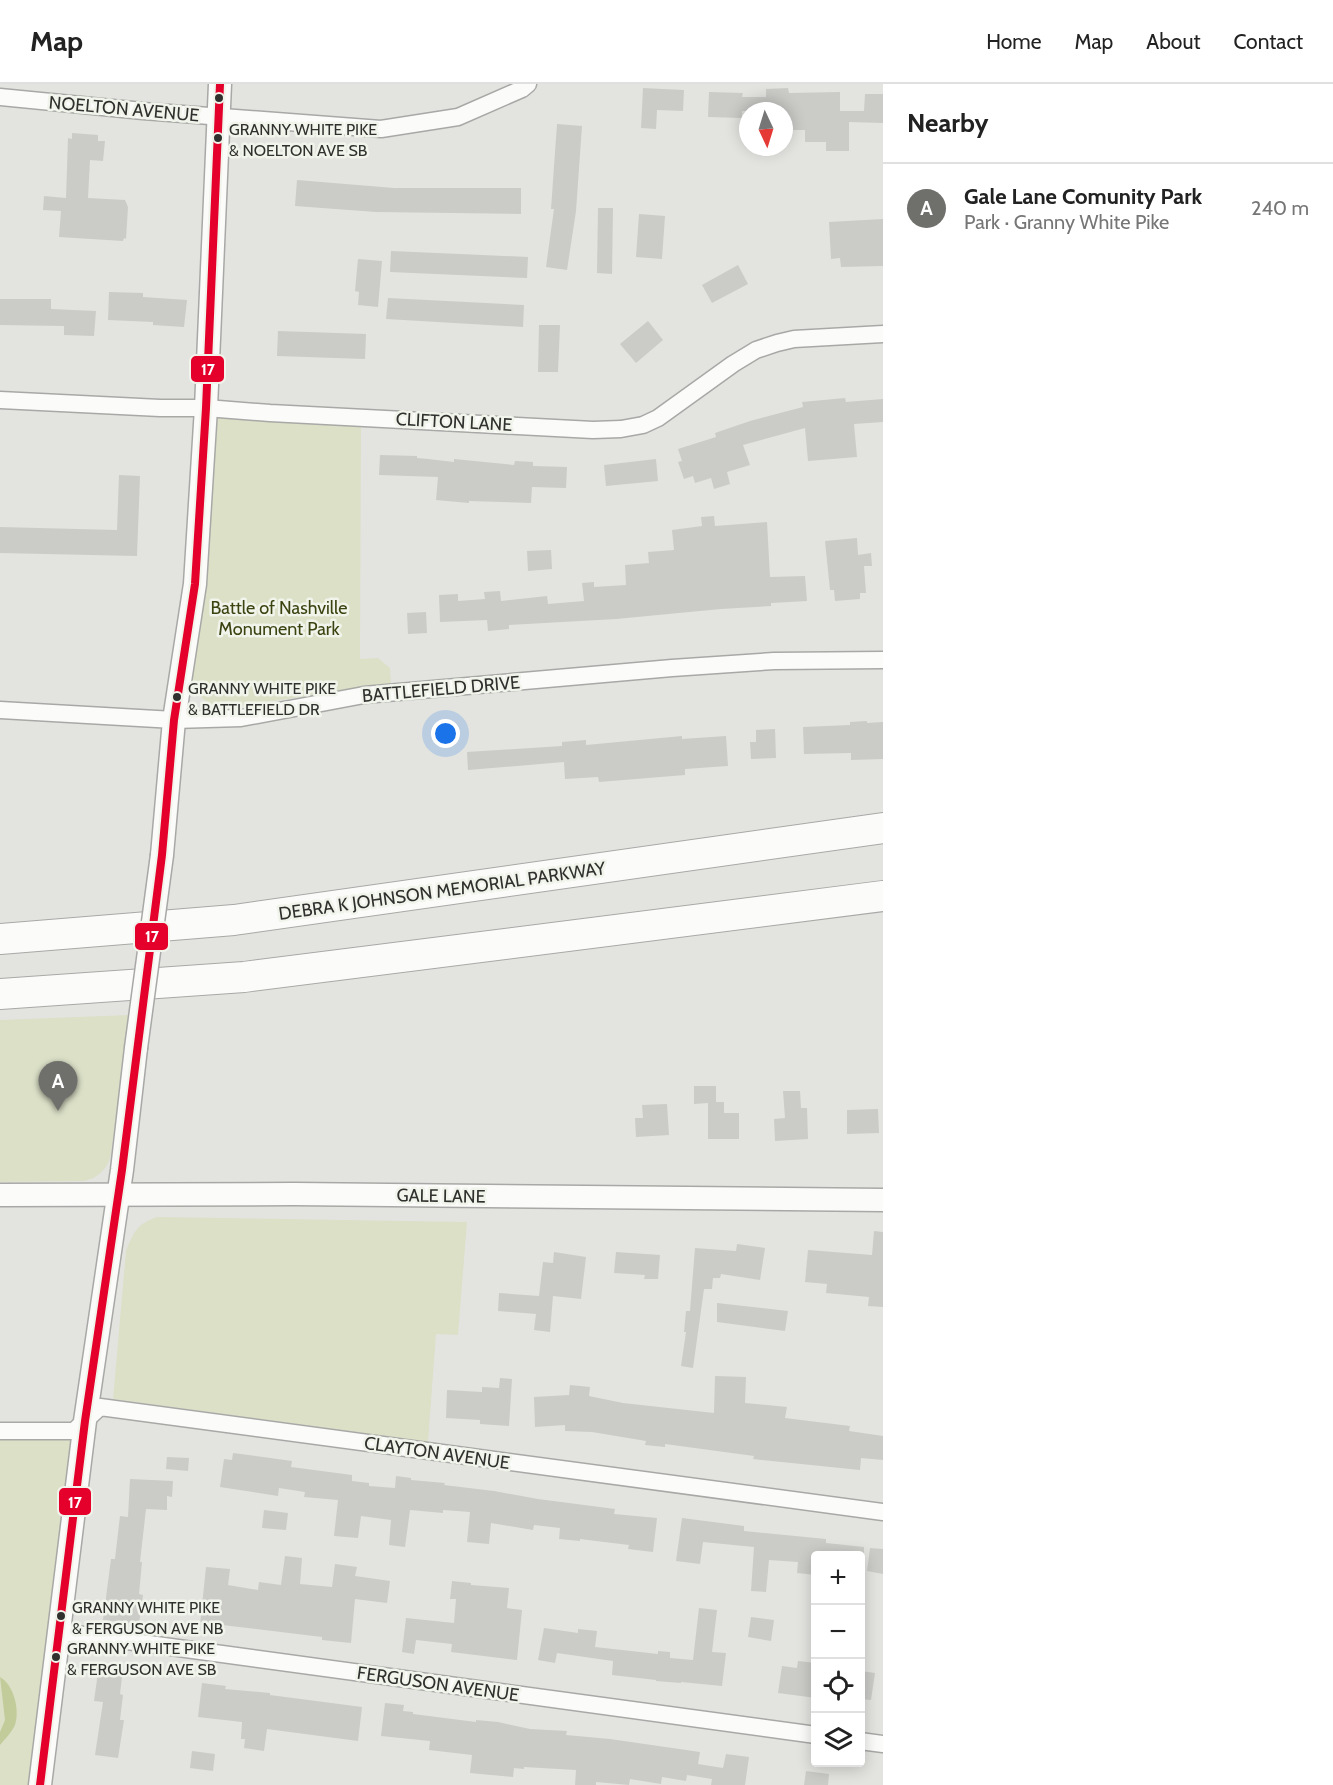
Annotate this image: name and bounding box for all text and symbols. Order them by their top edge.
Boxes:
text: Map [30,24,83,58]
text: Home [986,29,1042,54]
text: Map [1075,29,1113,54]
text: About [1146,29,1200,54]
text: Contact [1233,29,1303,54]
street label: NOELTON AVENUE [48,91,200,127]
unlabelled marker [213,92,225,104]
north arrow [739,102,793,156]
text: Nearby [907,107,988,139]
place label: GRANNY WHITE PIKE & NOELTON AVE SB [229,120,377,160]
marker: GRANNY WHITE PIKE & NOELTON AVE SB [212,132,224,144]
text: Gale Lane Comunity Park [964,183,1202,210]
text: A [920,196,933,220]
text: 240 m [1251,196,1309,220]
text: Park · Granny White Pike [964,210,1169,234]
line badge: 17 [190,355,225,383]
text: 17 [201,360,216,379]
street label: CLIFTON LANE [395,408,513,436]
park label: Battle of Nashville Monument Park [211,597,347,640]
street label: BATTLEFIELD DRIVE [361,671,521,707]
place label: GRANNY WHITE PIKE & BATTLEFIELD DR [188,679,336,719]
marker: GRANNY WHITE PIKE & BATTLEFIELD DR [171,691,183,703]
your location [431,719,460,748]
street label: DEBRA K JOHNSON MEMORIAL PARKWAY [277,857,608,925]
line badge: 17 [134,922,169,951]
text: 17 [145,927,160,946]
pin: A [38,1062,78,1111]
street label: GALE LANE [396,1184,486,1208]
street label: CLAYTON AVENUE [363,1432,511,1474]
line badge: 17 [58,1487,92,1516]
text: 17 [68,1493,83,1512]
map controls [811,1551,865,1767]
button: + [811,1551,865,1605]
place label: GRANNY WHITE PIKE & FERGUSON AVE NB [72,1598,224,1638]
button: − [811,1605,865,1659]
marker: GRANNY WHITE PIKE & FERGUSON AVE NB [55,1610,67,1622]
place label: GRANNY WHITE PIKE & FERGUSON AVE SB [67,1639,217,1679]
marker: GRANNY WHITE PIKE & FERGUSON AVE SB [50,1651,62,1663]
button: locate [811,1659,865,1713]
street label: FERGUSON AVENUE [356,1662,520,1706]
button: layers [811,1713,865,1767]

